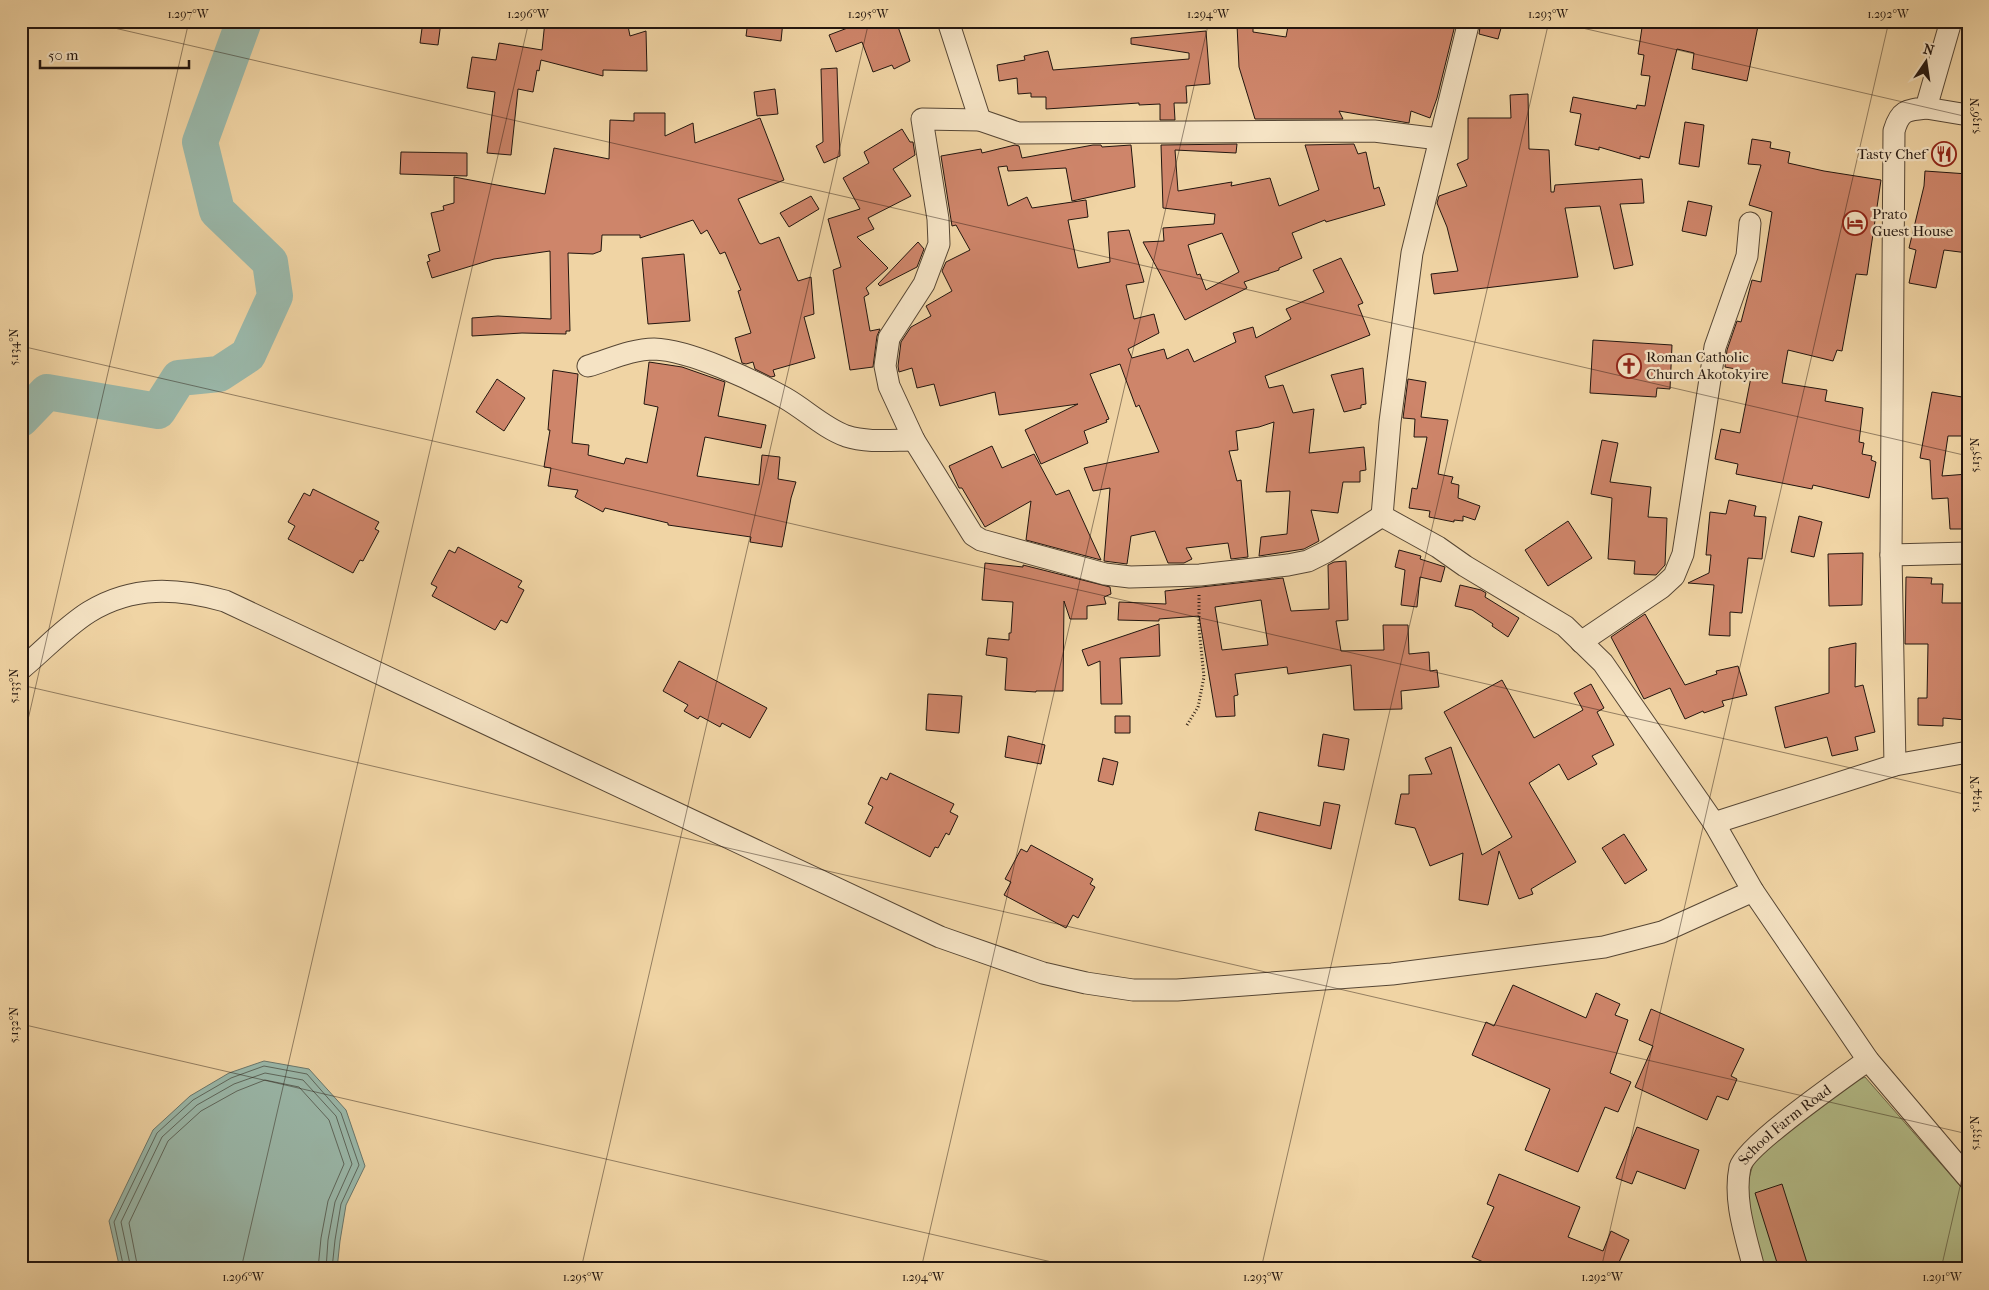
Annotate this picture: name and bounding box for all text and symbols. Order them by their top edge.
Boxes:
text: 1.297°W [168,7,210,21]
text: 1.296°W [507,7,550,21]
text: 1.295°W [848,7,889,21]
text: 1.294°W [1187,7,1230,21]
text: 1.293°W [1528,7,1569,21]
text: 1.292°W [1867,7,1910,21]
scale bar [40,38,189,70]
north arrow [1902,38,1952,88]
text: N [1922,40,1936,59]
text: 50 m [48,46,79,64]
text: 5.136°N [1968,98,1982,134]
restaurant icon: Tasty Chef [1931,141,1957,167]
place label: Tasty Chef [1857,145,1929,163]
place label: Prato Guest House [1872,205,1954,240]
hotel icon: Prato Guest House [1842,210,1868,236]
text: 5.134°N [7,328,21,366]
place label: Roman Catholic Church Akotokyire [1646,348,1769,383]
church icon: Roman Catholic Church Akotokyire [1616,353,1642,379]
text: 5.135°N [1968,437,1982,473]
text: 5.133°N [7,668,21,704]
text: 5.134°N [1968,775,1982,813]
text: 5.132°N [7,1007,21,1043]
street label: School Farm Road [1734,1080,1835,1168]
text: 5.133°N [1968,1115,1982,1151]
text: 1.296°W [222,1270,265,1284]
text: 1.295°W [563,1270,604,1284]
text: 1.294°W [902,1270,945,1284]
text: 1.293°W [1243,1270,1284,1284]
text: 1.292°W [1581,1270,1624,1284]
text: 1.291°W [1922,1270,1963,1284]

